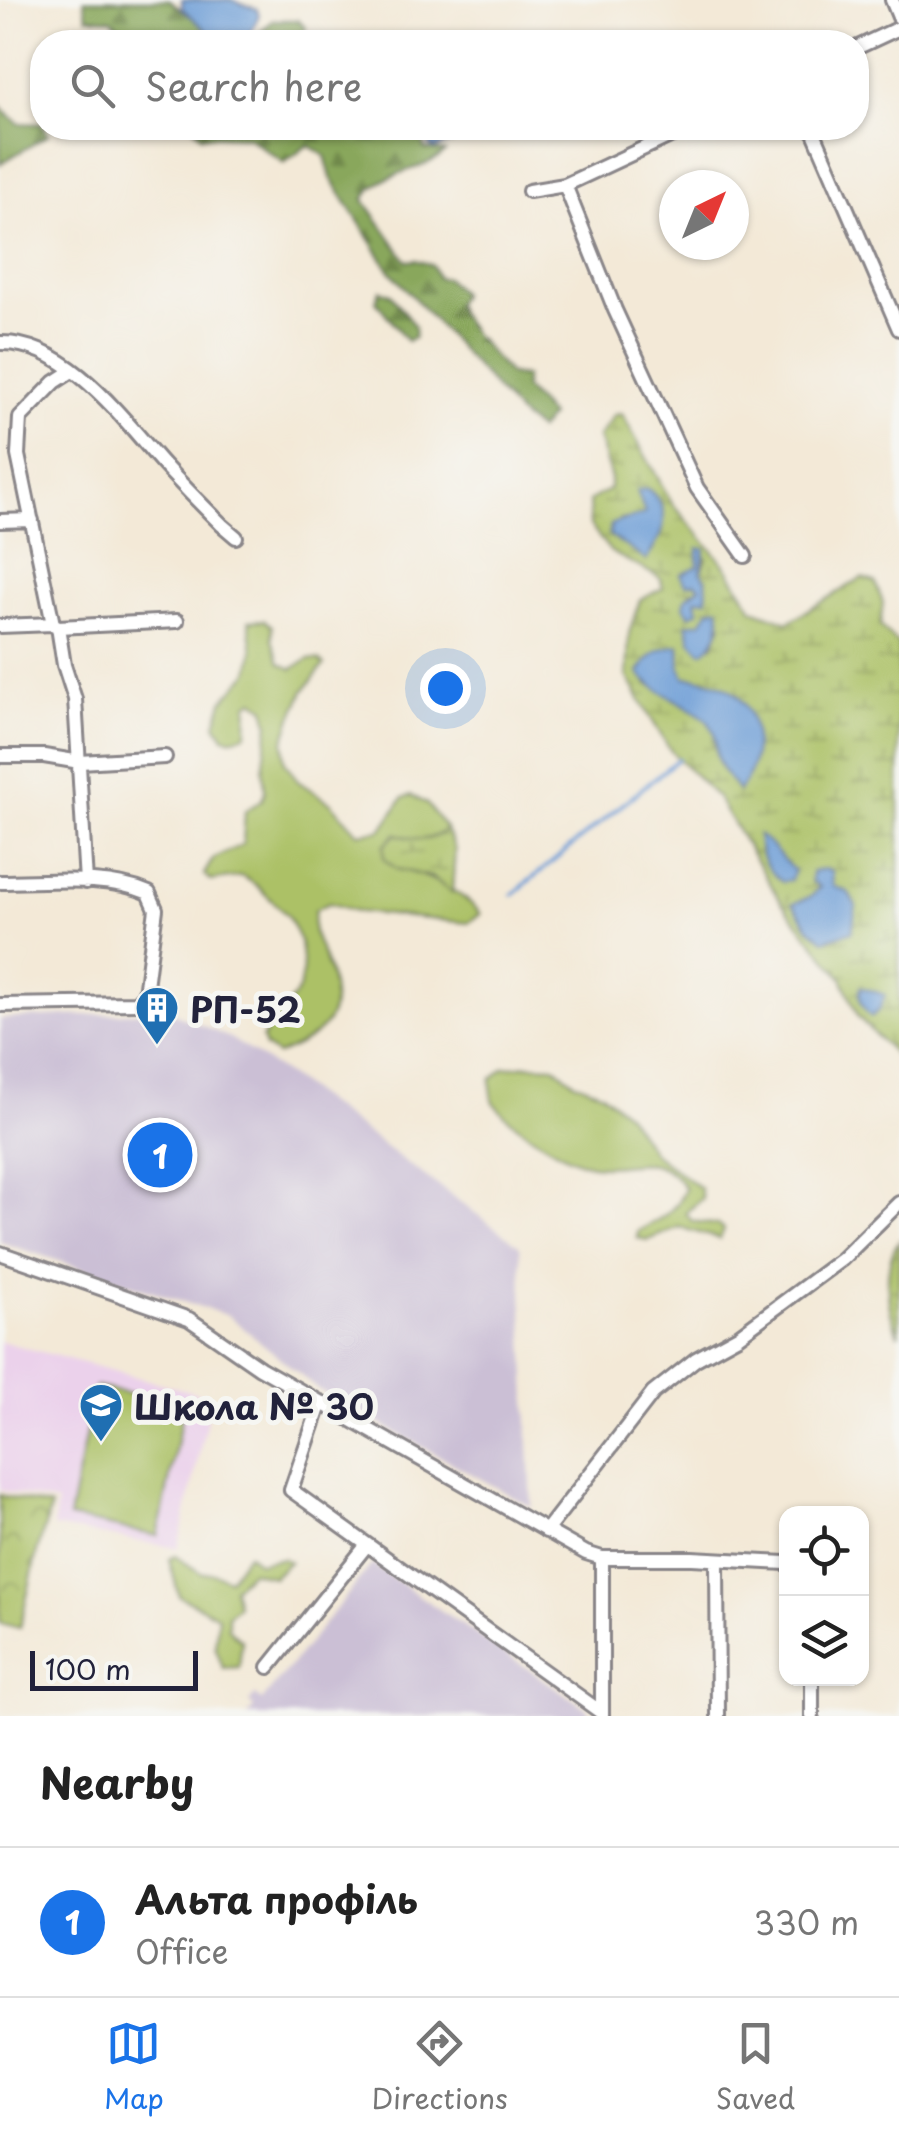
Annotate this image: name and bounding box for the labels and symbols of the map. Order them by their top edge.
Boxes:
north arrow [659,170,749,260]
your location [420,663,471,714]
place label: РП-52 [190,982,301,1035]
building icon: РП-52 [134,985,180,1046]
pin: 1 [128,1118,192,1192]
place label: Школа № 30 [134,1379,374,1432]
school or university icon: Школа № 30 [78,1382,124,1443]
scale bar [30,1646,198,1690]

